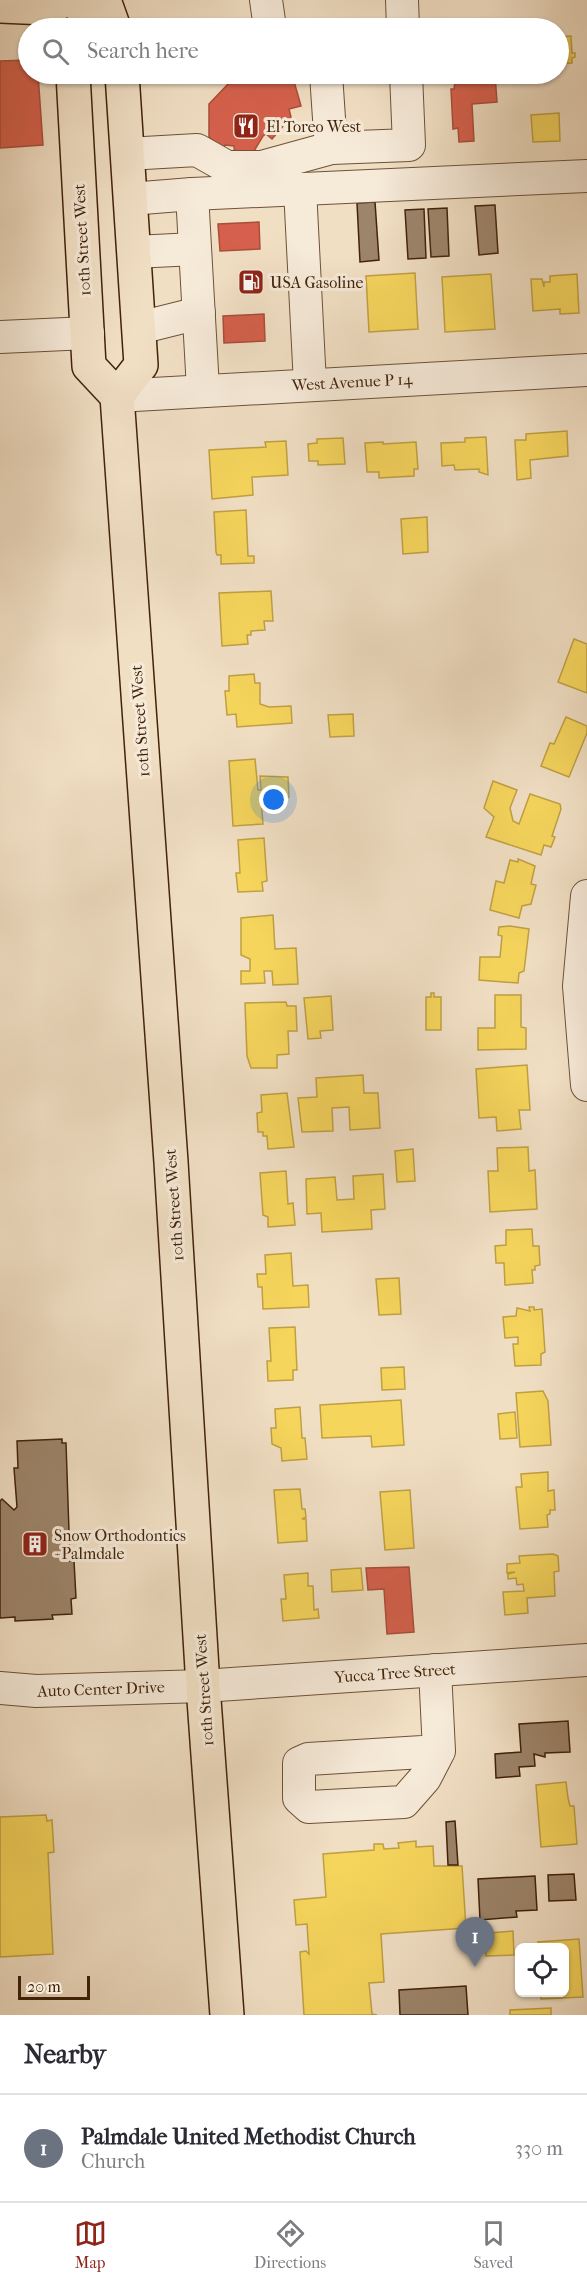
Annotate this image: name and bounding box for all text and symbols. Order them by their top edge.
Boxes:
search box [18,18,569,84]
icon: search [39,35,72,68]
text: Search here [87,38,199,64]
restaurant icon: El Toreo West [231,111,261,141]
place label: El Toreo West [266,117,362,136]
street label: 10th Street West [70,183,94,297]
fuel station icon: USA Gasoline [236,267,266,297]
place label: USA Gasoline [270,273,363,292]
street label: West Avenue P 14 [290,369,413,395]
street label: 10th Street West [127,664,153,778]
your location [259,785,288,814]
street label: 10th Street West [161,1148,187,1262]
place label: Snow Orthodontics - Palmdale [54,1526,186,1563]
building icon: Snow Orthodontics - Palmdale [20,1529,50,1559]
street label: 10th Street West [191,1633,217,1747]
street label: Yucca Tree Street [333,1659,457,1687]
street label: Auto Center Drive [36,1677,165,1701]
pin: 1 [456,1918,494,1967]
map controls [515,1943,569,1997]
button: locate [515,1943,569,1997]
scale bar [18,1973,90,2000]
text: 20 m [27,1977,61,1996]
text: Nearby [24,2039,106,2070]
text: Palmdale United Methodist Church [81,2124,416,2150]
text: 1 [40,2137,47,2160]
text: 330 m [515,2137,563,2160]
text: Church [81,2150,145,2173]
tab: Map [74,2217,107,2272]
tab: Directions [254,2217,326,2272]
tab: Saved [474,2217,513,2272]

